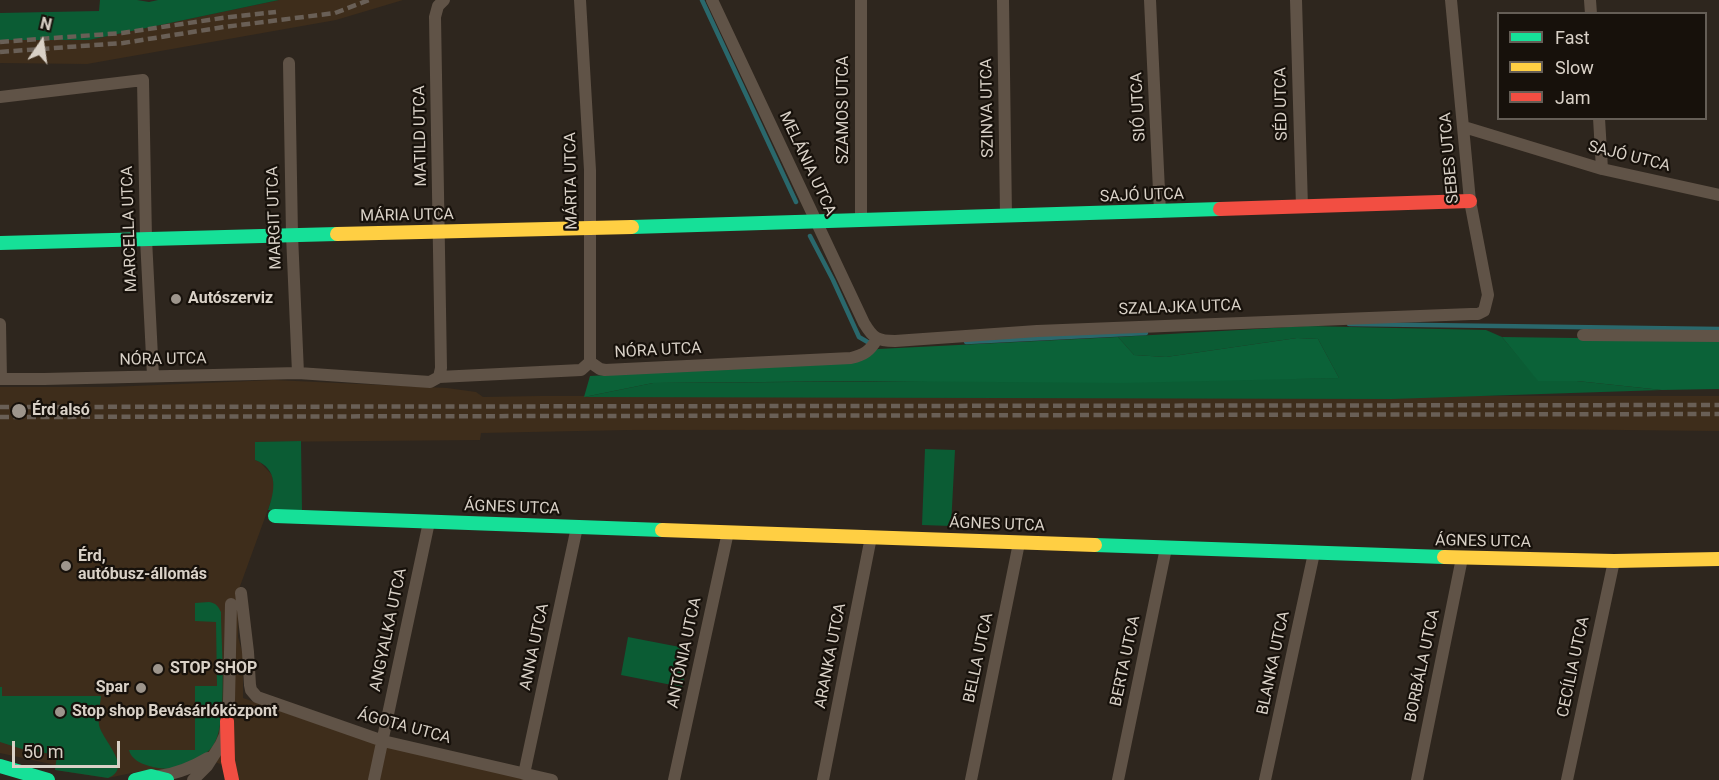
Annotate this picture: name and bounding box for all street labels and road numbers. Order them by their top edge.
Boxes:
street label: SZAMOS UTCA [834,56,854,164]
street label: SZINVA UTCA [978,58,998,158]
street label: SÉD UTCA [1272,67,1292,141]
street label: SIÓ UTCA [1128,72,1150,142]
street label: MATILD UTCA [411,85,431,187]
street label: MELÁNIA UTCA [774,109,840,219]
street label: SEBES UTCA [1436,111,1464,205]
street label: MÁRTA UTCA [562,132,582,230]
street label: SAJÓ UTCA [1586,137,1672,177]
street label: MARCELLA UTCA [118,166,142,292]
street label: MARGIT UTCA [264,166,286,270]
street label: SAJÓ UTCA [1100,185,1184,207]
street label: MÁRIA UTCA [360,206,454,226]
street label: SZALAJKA UTCA [1118,296,1242,320]
street label: NÓRA UTCA [614,339,702,363]
street label: NÓRA UTCA [119,350,207,370]
street label: ÁGNES UTCA [464,497,560,519]
street label: ÁGNES UTCA [949,514,1045,536]
street label: ÁGNES UTCA [1435,532,1531,552]
street label: ANGYALKA UTCA [367,567,411,693]
street label: ANTÓNIA UTCA [664,596,706,710]
street label: ANNA UTCA [516,602,554,692]
street label: ARANKA UTCA [811,602,851,710]
street label: BORBÁLA UTCA [1402,608,1444,724]
street label: BLANKA UTCA [1254,609,1294,717]
street label: BELLA UTCA [960,611,998,705]
street label: BERTA UTCA [1107,614,1145,708]
street label: CECÍLIA UTCA [1554,615,1594,719]
street label: ÁGOTA UTCA [355,705,453,749]

